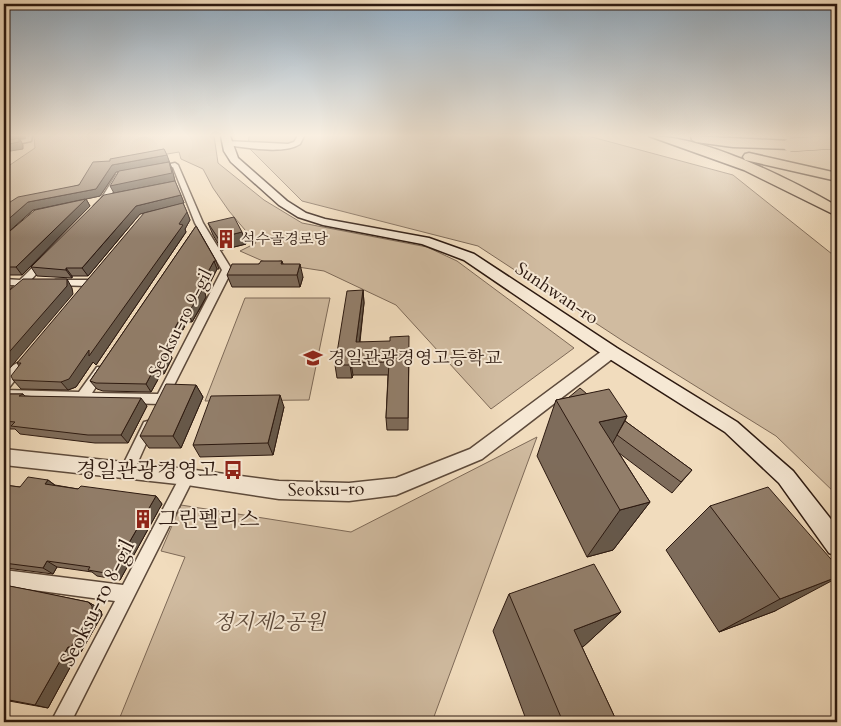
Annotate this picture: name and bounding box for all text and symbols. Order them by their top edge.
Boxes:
building icon: 석수골경로당 [215,228,237,250]
place label: 석수골경로당 [241,229,328,249]
street label: Sunhwan-ro [510,256,604,331]
street label: Seoksu-ro 9-gil [142,264,219,382]
place label: 경일관광경영고등학교 [328,346,502,371]
school or university icon: 경일관광경영고등학교 [302,347,324,369]
place label: 경일관광경영고 [76,456,218,485]
bus stop icon: 경일관광경영고 [222,459,244,481]
street label: Seoksu-ro [287,476,365,503]
place label: 그린펠리스 [158,505,259,534]
building icon: 그린펠리스 [132,508,154,530]
street label: Seoksu-ro 8-gil [53,535,142,671]
park label: 정지제2공원 [213,608,327,637]

